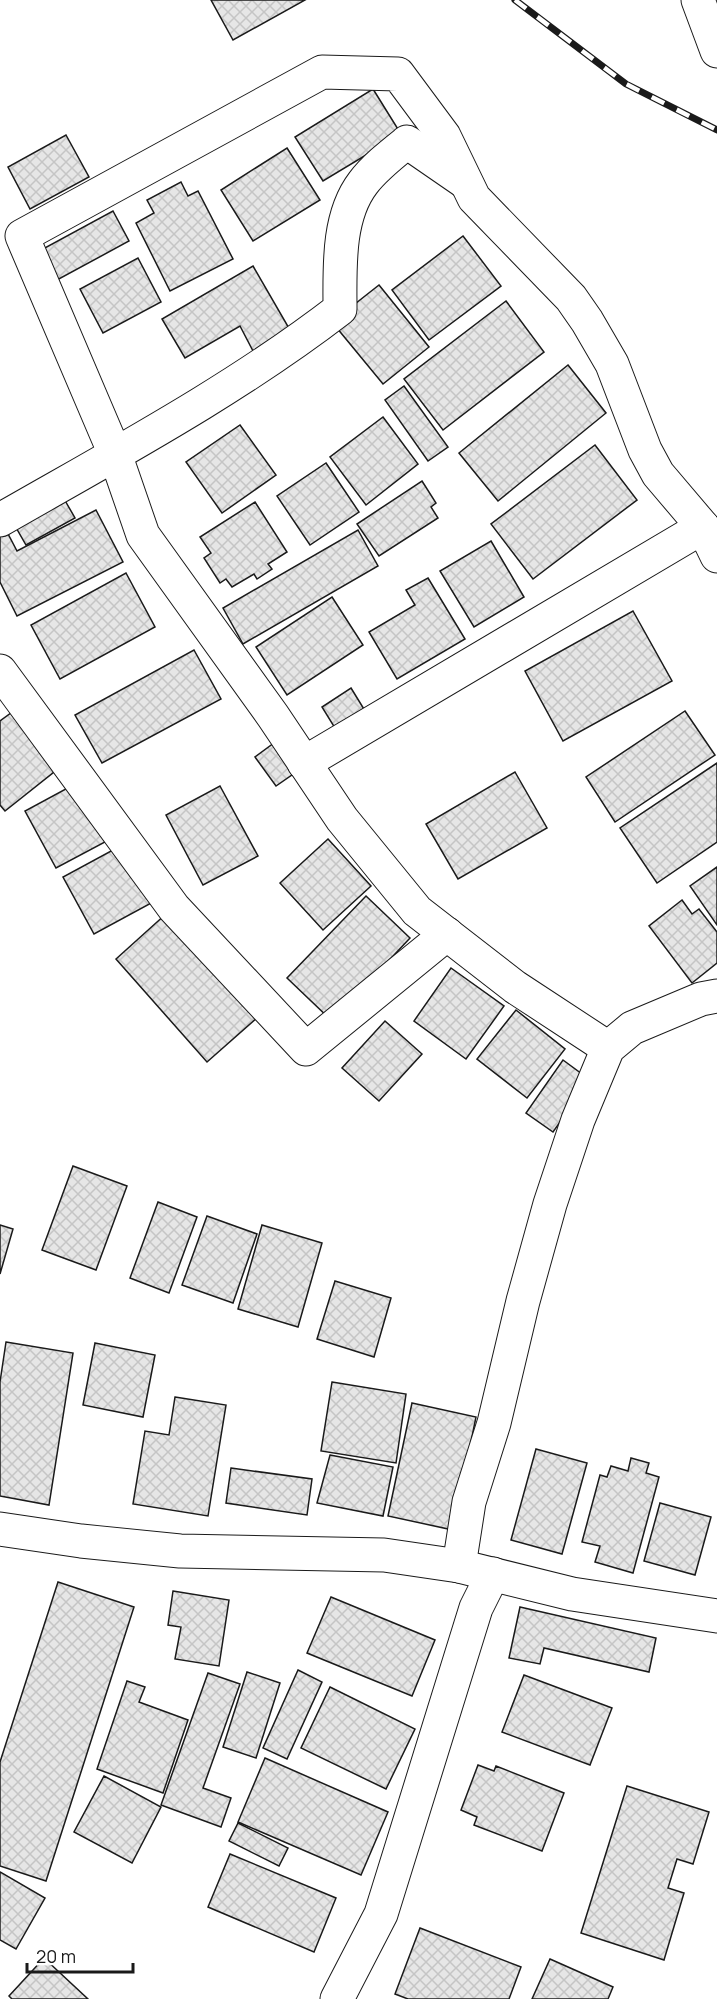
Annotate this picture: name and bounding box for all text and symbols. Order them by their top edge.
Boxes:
scale bar [27,1936,134,1974]
text: 20 m [36,1944,76,1968]

